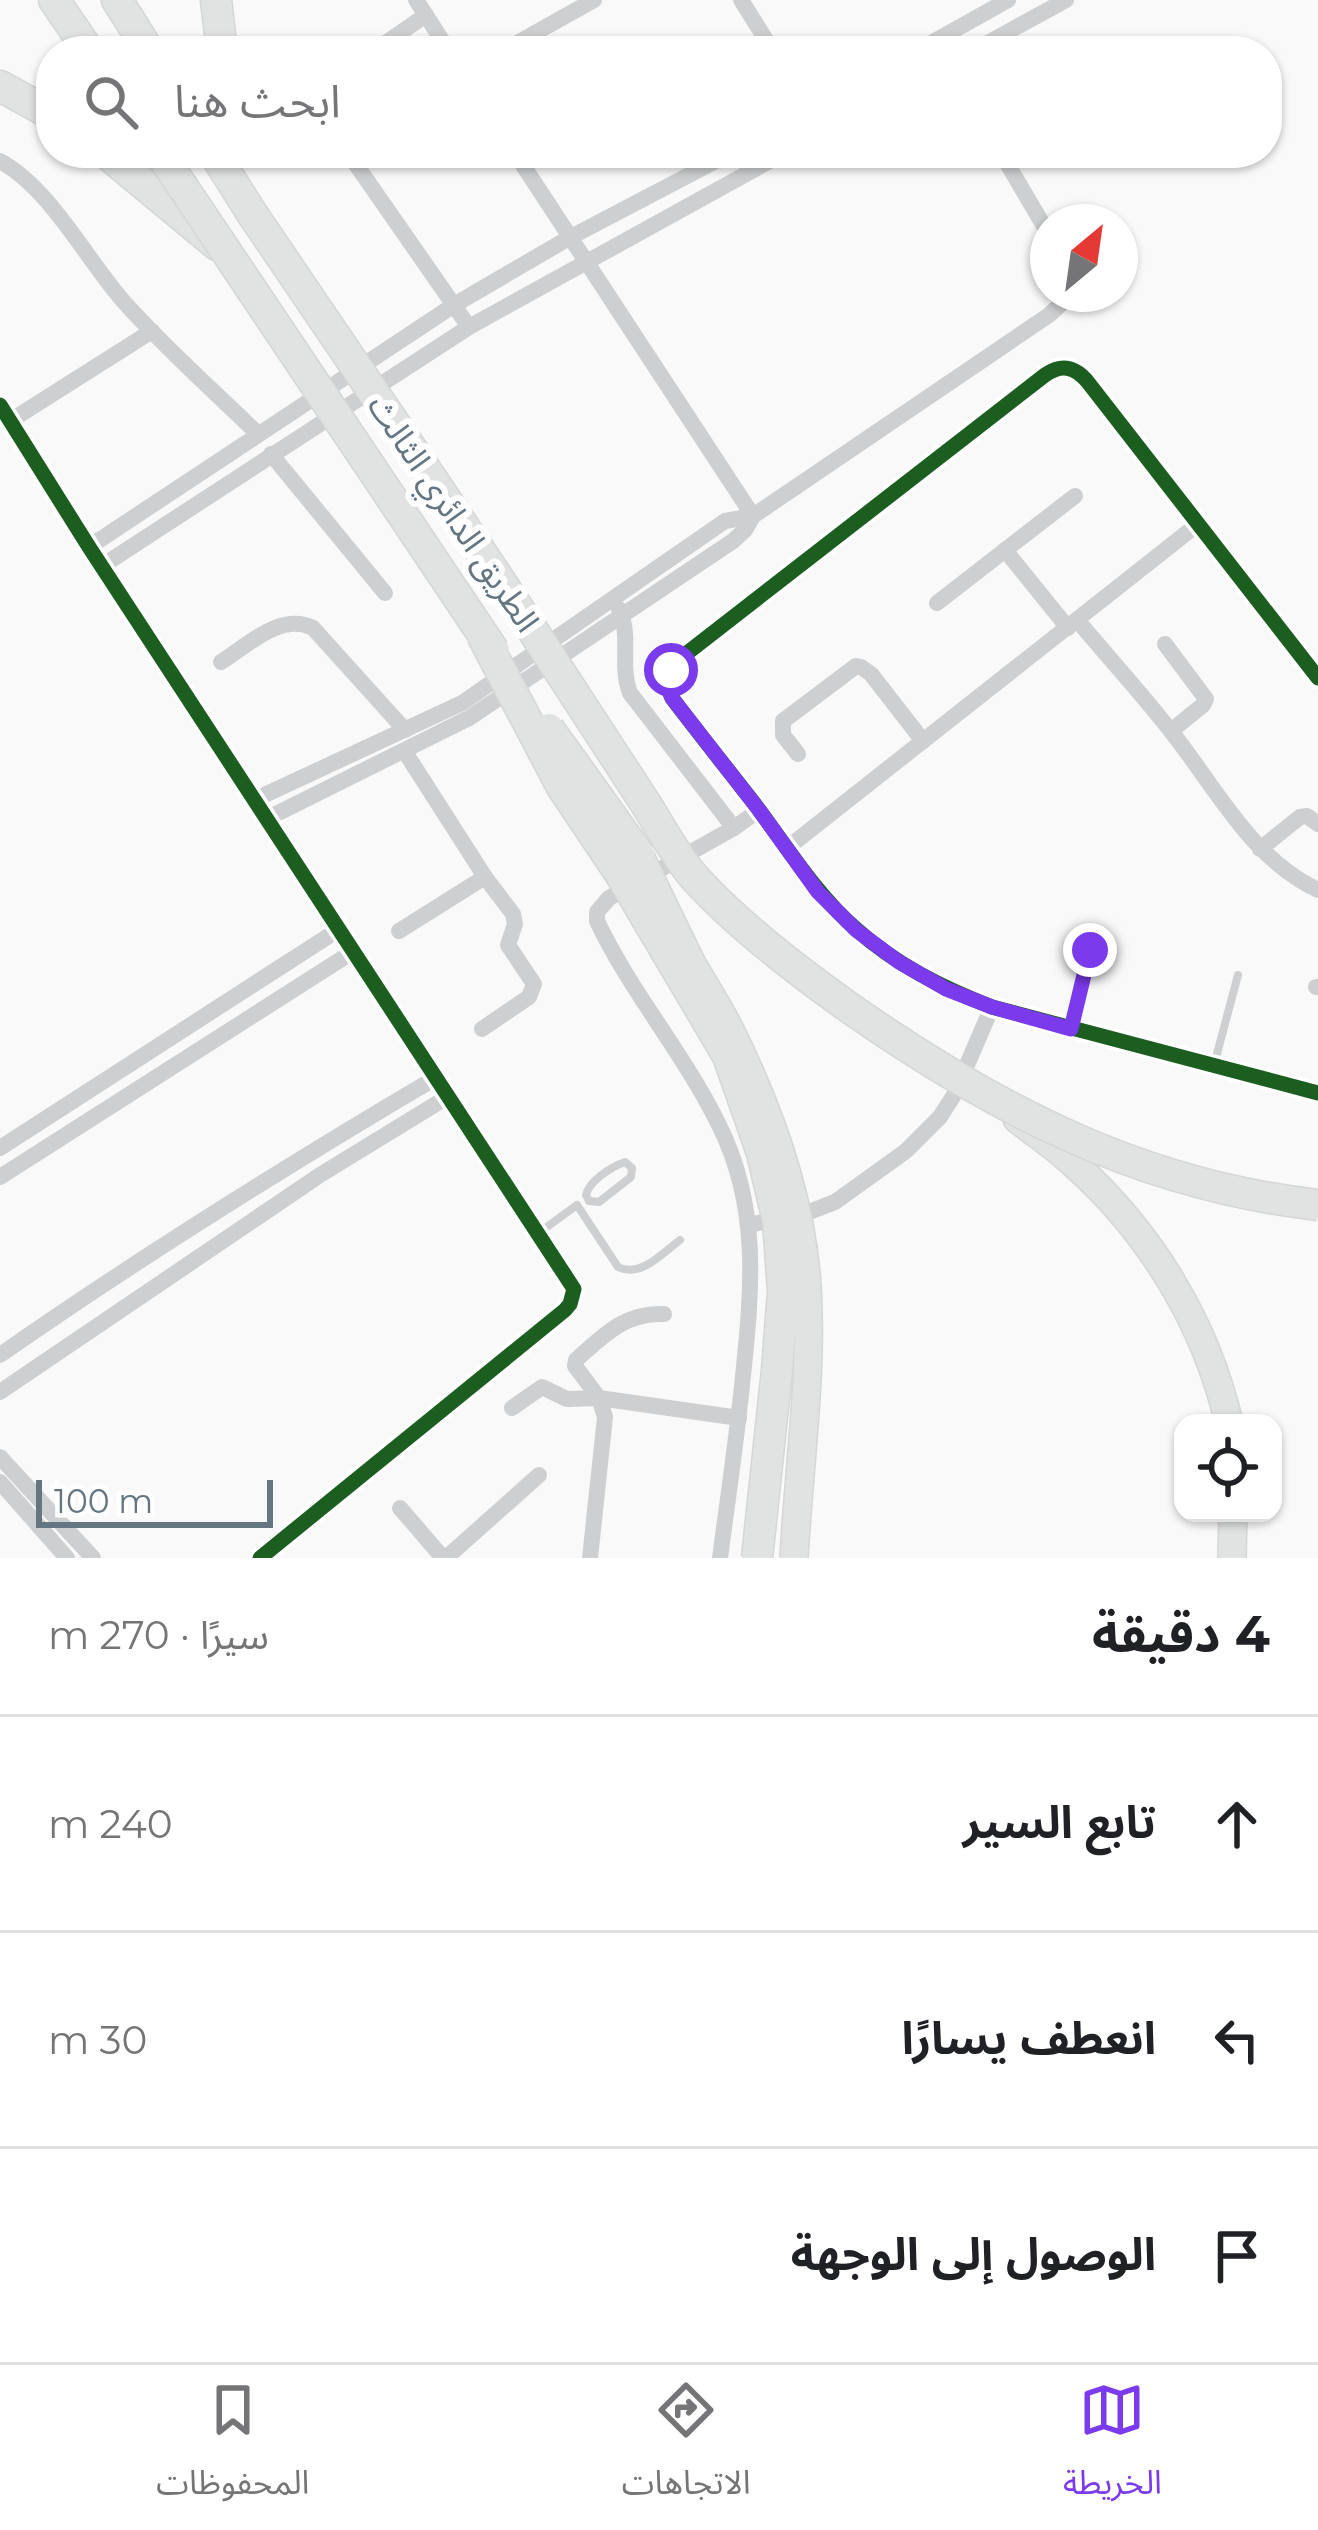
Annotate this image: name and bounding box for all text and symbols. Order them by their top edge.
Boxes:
search box [36,36,1282,168]
icon: search [78,69,144,135]
text: ابحث هنا [174,73,341,128]
north arrow [1030,204,1138,312]
street label: الطريق الدائري الثالث [355,387,548,642]
route start [644,643,698,697]
route end [1063,923,1117,977]
map controls [1174,1414,1282,1522]
button: locate [1174,1414,1282,1522]
scale bar [36,1474,273,1527]
text: 100 m [54,1481,153,1521]
text: 4 دقيقة [1092,1603,1270,1665]
text: سيرًا · 270 m [48,1611,269,1659]
icon: ahead [1204,1791,1270,1857]
text: تابع السير [963,1794,1156,1849]
text: 240 m [48,1800,172,1848]
icon: left [1204,2007,1270,2073]
text: انعطف يسارًا [902,2010,1156,2065]
text: 30 m [48,2016,147,2064]
icon: arrive [1204,2223,1270,2289]
text: الوصول إلى الوجهة [791,2226,1156,2281]
tab: المحفوظات [156,2377,309,2518]
tab: الاتجاهات [622,2377,751,2518]
tab: الخريطة [1063,2377,1162,2518]

